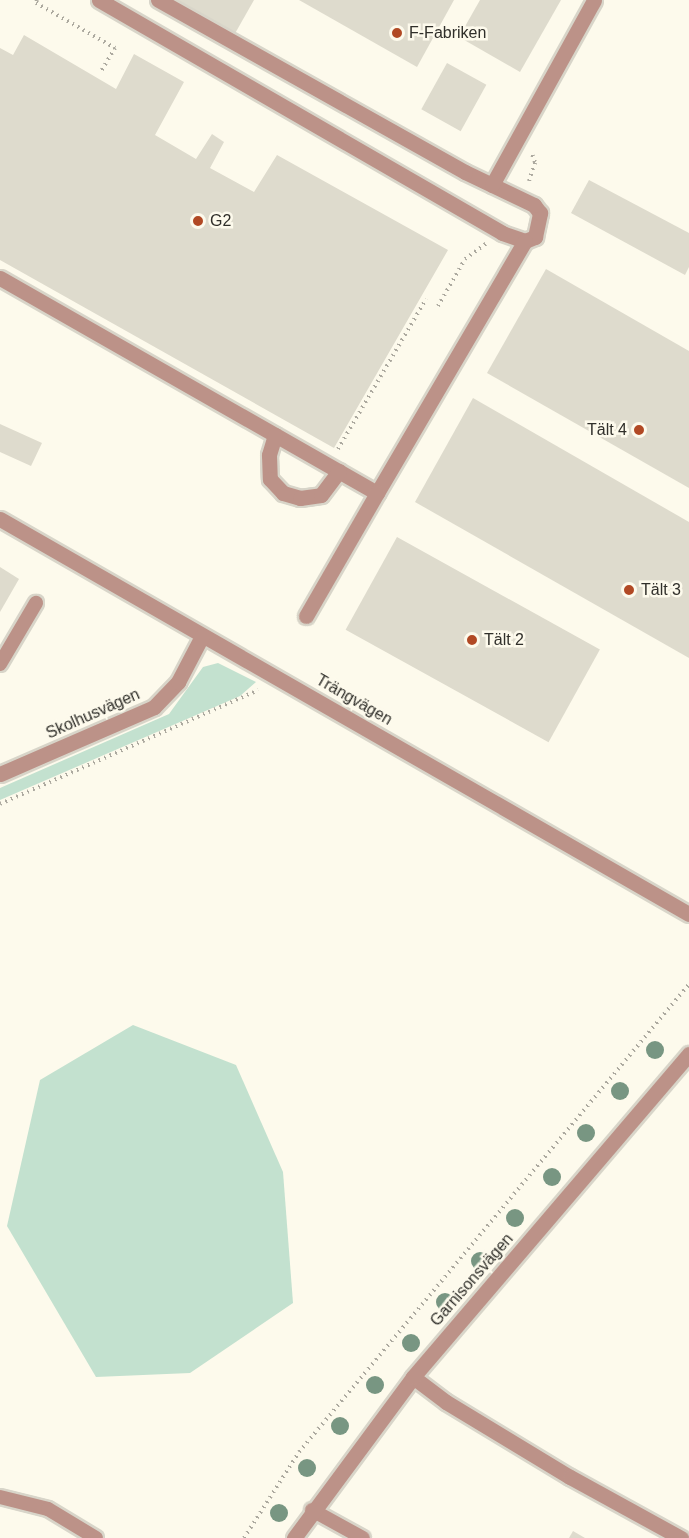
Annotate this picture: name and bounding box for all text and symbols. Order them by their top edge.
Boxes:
place label: F-Fabriken [409,23,486,43]
marker: F-Fabriken [390,26,404,40]
place label: G2 [210,211,231,231]
marker: G2 [191,214,205,228]
place label: Tält 4 [587,420,627,440]
marker: Tält 4 [632,423,646,437]
place label: Tält 3 [641,580,681,600]
marker: Tält 3 [622,583,636,597]
place label: Tält 2 [484,630,524,650]
marker: Tält 2 [465,633,479,647]
street label: Trängvägen [312,670,396,730]
street label: Skolhusvägen [43,685,143,743]
street label: Garnisonsvägen [427,1230,517,1330]

